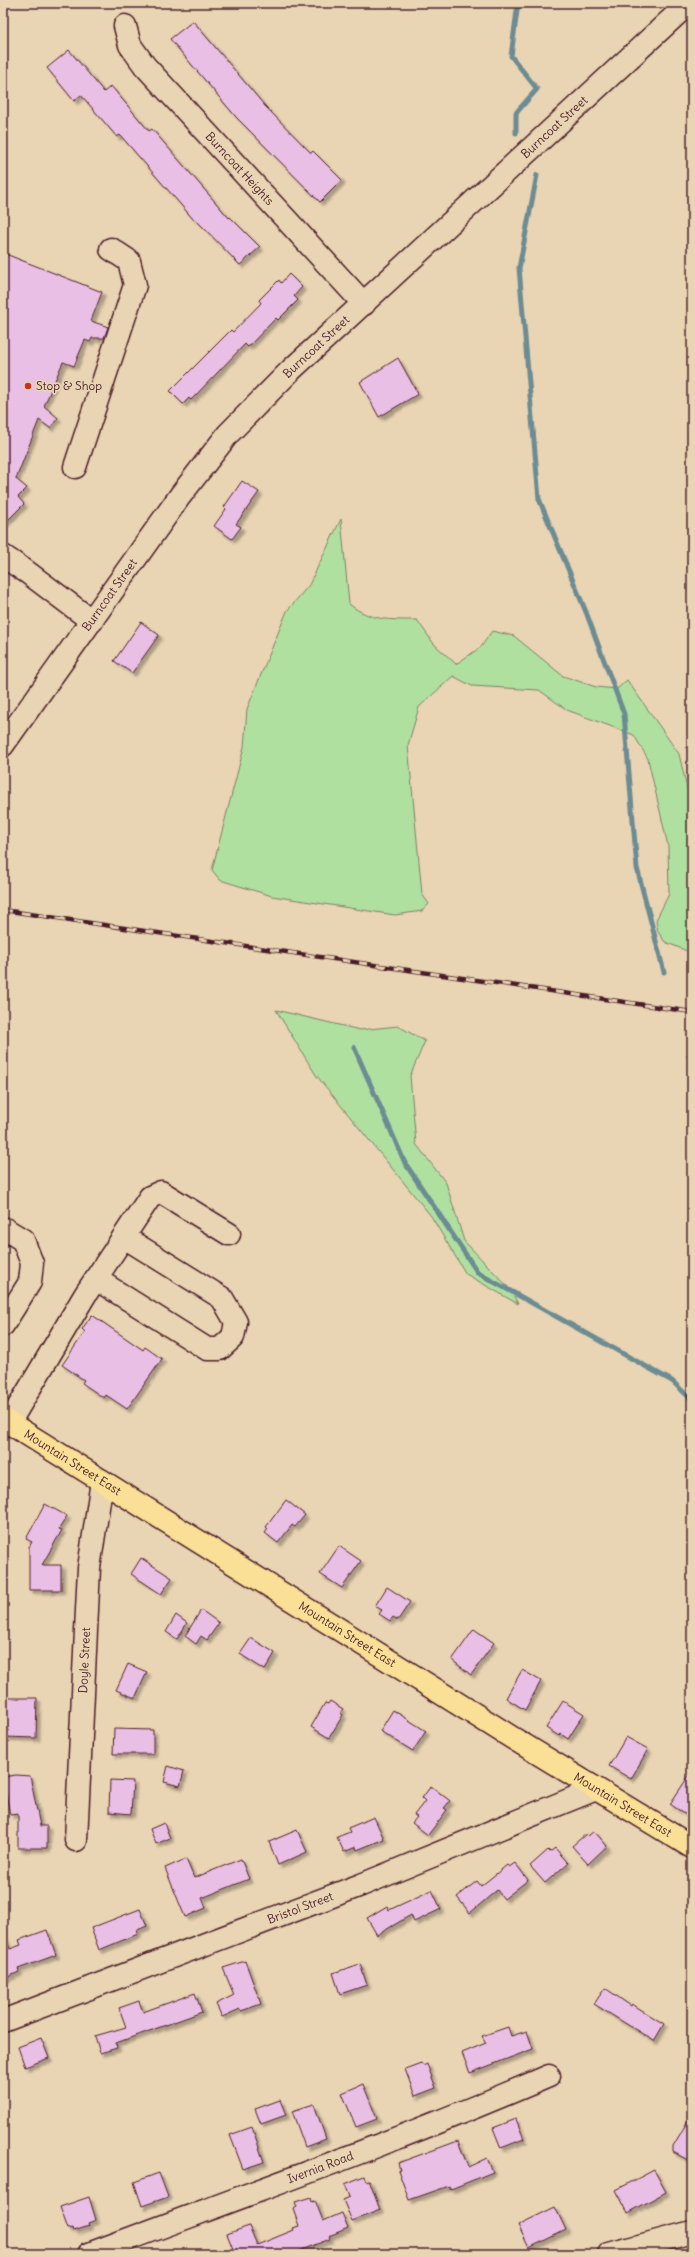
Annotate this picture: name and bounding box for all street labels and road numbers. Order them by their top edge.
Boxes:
street label: Burncoat Street [518,92,591,161]
street label: Burncoat Heights [202,129,277,208]
street label: Burncoat Street [279,312,352,381]
street label: Burncoat Street [78,556,140,634]
street label: Mountain Street East [21,1426,124,1498]
street label: Mountain Street East [296,1598,399,1670]
street label: Doyle Street [75,1627,93,1694]
street label: Mountain Street East [571,1769,675,1840]
street label: Bristol Street [265,1888,335,1927]
street label: Ivernia Road [285,2148,355,2186]

